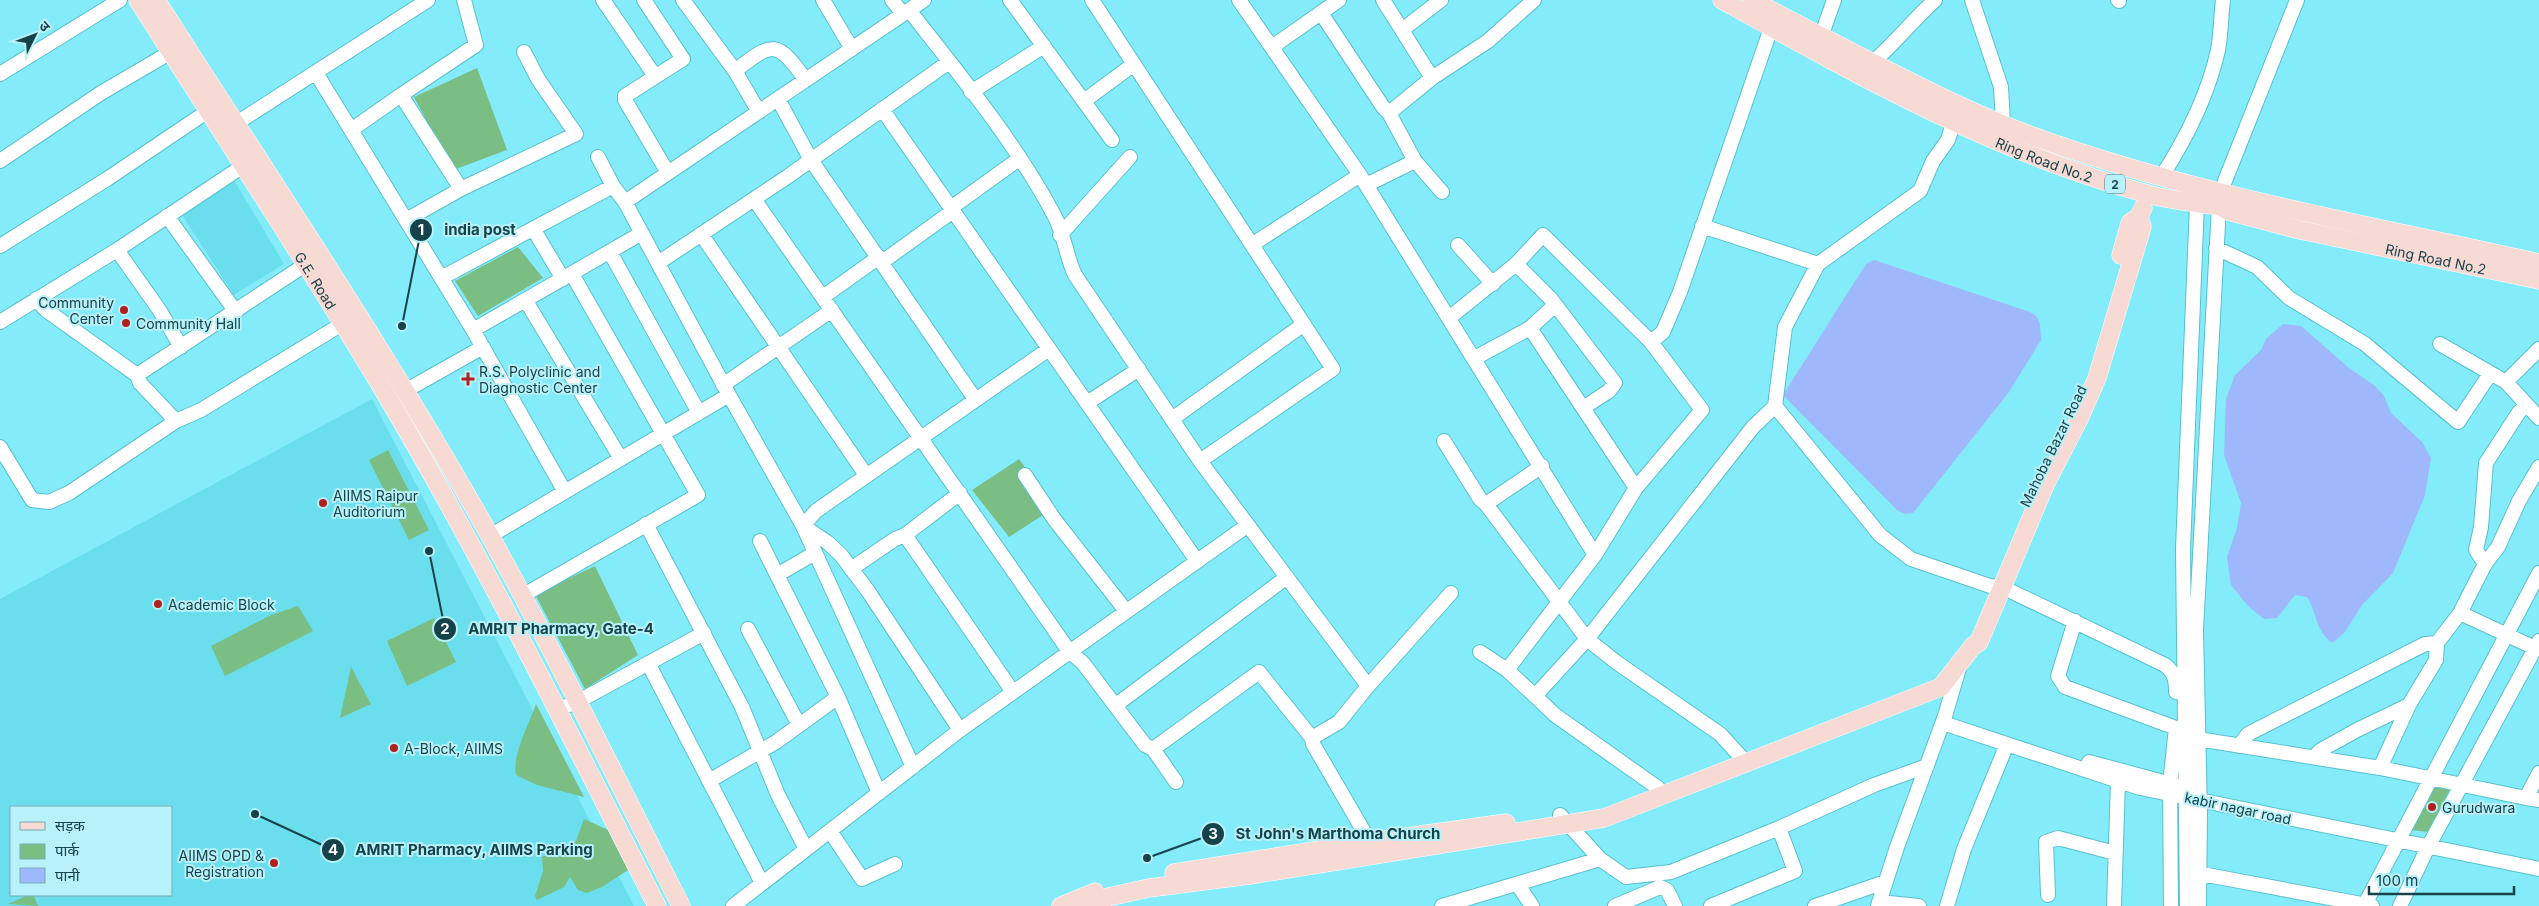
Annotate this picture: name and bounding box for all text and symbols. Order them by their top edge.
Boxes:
north arrow [10,10,60,60]
text: उ [36,17,55,35]
street label: Ring Road No.2 [1993,133,2095,185]
road number: 2 [2105,174,2125,193]
callout: india post [409,215,526,245]
text: 1 [418,220,424,239]
text: india post [444,220,516,239]
street label: Ring Road No.2 [2384,240,2488,277]
street label: G.E. Road [292,248,340,312]
place label: Community Center [38,294,114,327]
marker: Community Center [118,304,130,316]
place label: Community Hall [136,315,241,332]
marker: Community Hall [120,317,132,329]
place label: R.S. Polyclinic and Diagnostic Center [479,363,600,396]
marker: R.S. Polyclinic and Diagnostic Center [461,372,475,386]
street label: Mahoba Bazar Road [2016,382,2090,510]
place label: AIIMS Raipur Auditorium [333,487,418,520]
marker: AIIMS Raipur Auditorium [317,497,329,509]
place label: Academic Block [168,596,275,613]
marker: Academic Block [152,598,164,610]
callout: AMRIT Pharmacy, Gate-4 [433,614,664,644]
text: 2 [440,619,450,638]
text: AMRIT Pharmacy, Gate-4 [468,619,654,638]
place label: A-Block, AIIMS [404,740,503,757]
marker: A-Block, AIIMS [388,742,400,754]
street label: kabir nagar road [2183,788,2293,828]
place label: Gurudwara [2442,799,2515,816]
marker: Gurudwara [2426,801,2438,813]
legend [10,806,172,896]
text: सड़क [55,816,85,835]
callout: St John's Marthoma Church [1200,819,1450,849]
text: 3 [1208,824,1218,843]
text: St John's Marthoma Church [1236,824,1440,843]
callout: AMRIT Pharmacy, AIIMS Parking [321,835,603,865]
text: 4 [328,840,338,859]
text: AMRIT Pharmacy, AIIMS Parking [355,840,593,859]
text: पार्क [55,841,79,860]
place label: AIIMS OPD & Registration [179,847,264,880]
marker: AIIMS OPD & Registration [268,857,280,869]
scale bar [2369,864,2514,896]
text: पानी [55,866,81,885]
text: 100 m [2376,871,2418,890]

